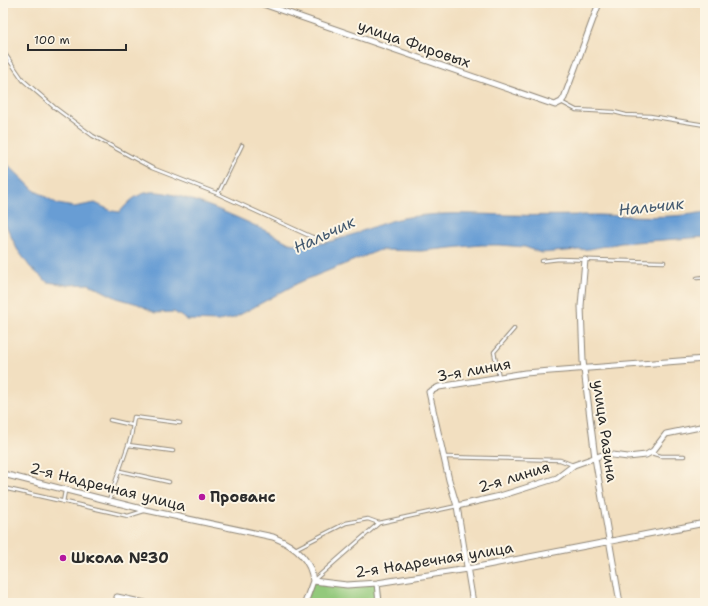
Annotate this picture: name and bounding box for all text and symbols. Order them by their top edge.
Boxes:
street label: улица Фировых [355,15,473,73]
scale bar [28,26,126,52]
text: 100 m [34,32,70,48]
water label: Нальчик [617,193,685,220]
water label: Нальчик [290,211,359,258]
street label: 3-я линия [435,354,513,386]
street label: улица Разина [588,379,622,484]
street label: 2-я линия [476,457,552,497]
street label: 2-я Надречная улица [28,458,189,516]
place label: Прованс [210,487,276,507]
marker: Прованс [197,492,207,502]
street label: 2-я Надречная улица [353,537,515,582]
place label: Школа №30 [71,548,169,568]
marker: Школа №30 [58,553,68,563]

